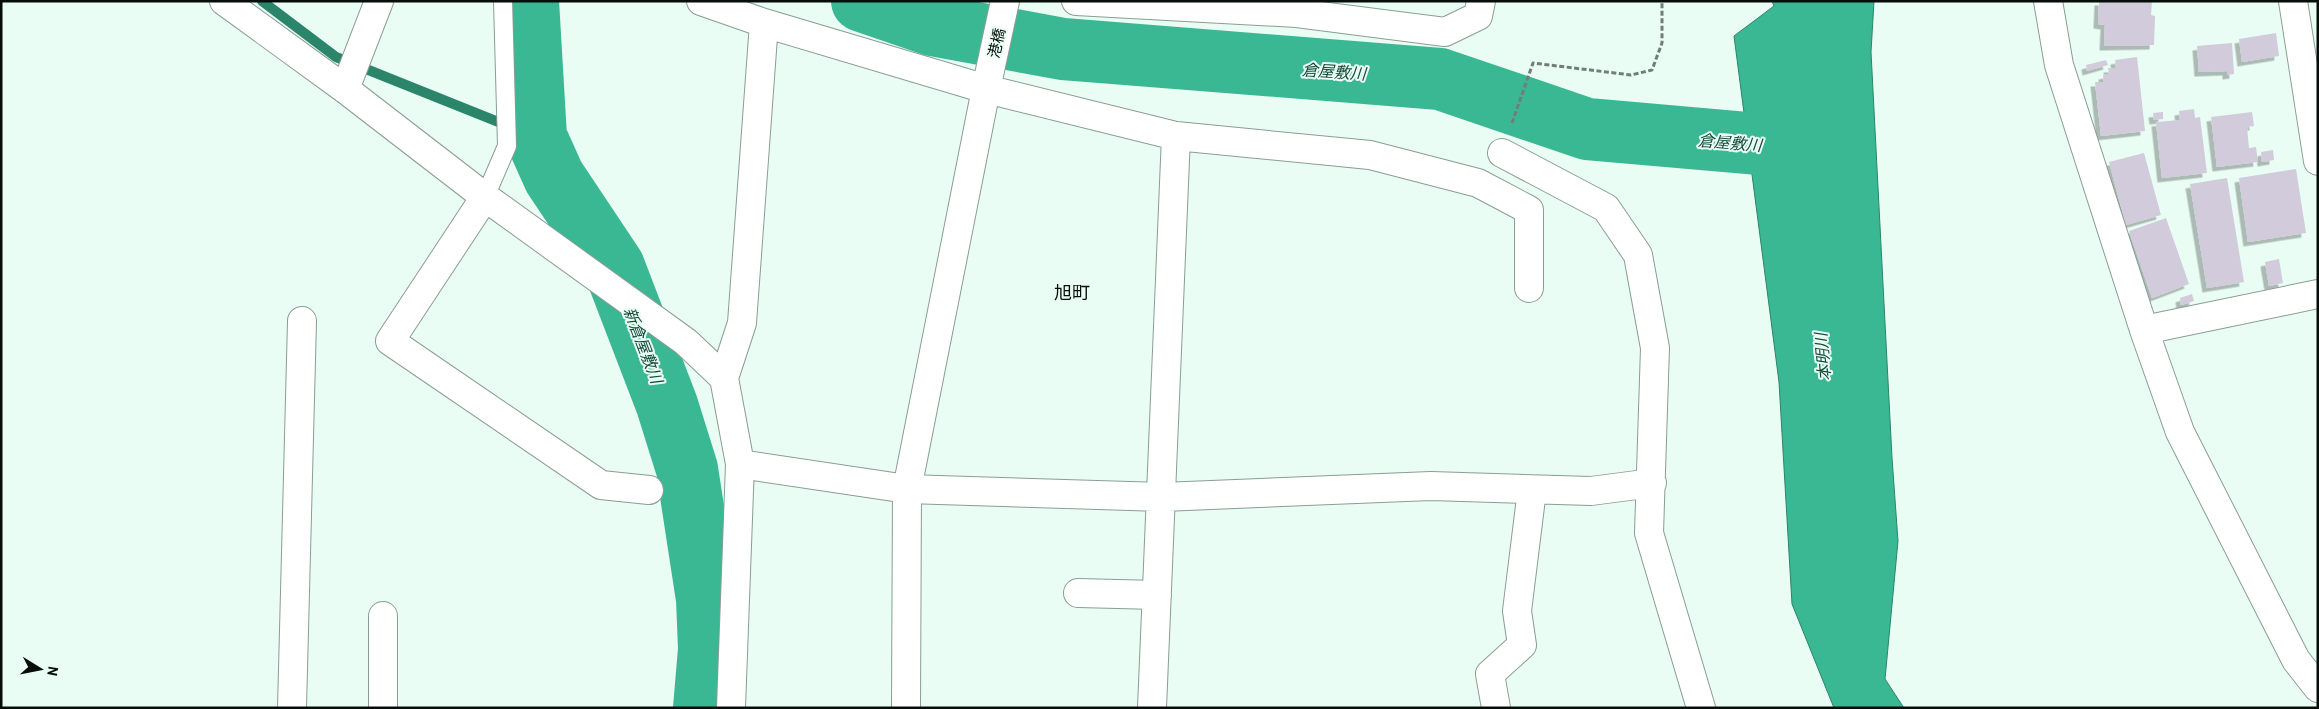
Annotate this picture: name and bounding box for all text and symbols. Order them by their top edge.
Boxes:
street label: 港橋 [984,26,1008,60]
water label: 倉屋敷川 [1301,59,1369,83]
water label: 倉屋敷川 [1697,130,1765,154]
district label: 旭町 [1054,281,1090,303]
water label: 新倉屋敷川 [621,304,668,388]
water label: 本明川 [1810,330,1834,382]
north arrow [15,644,65,694]
text: N [44,665,62,677]

